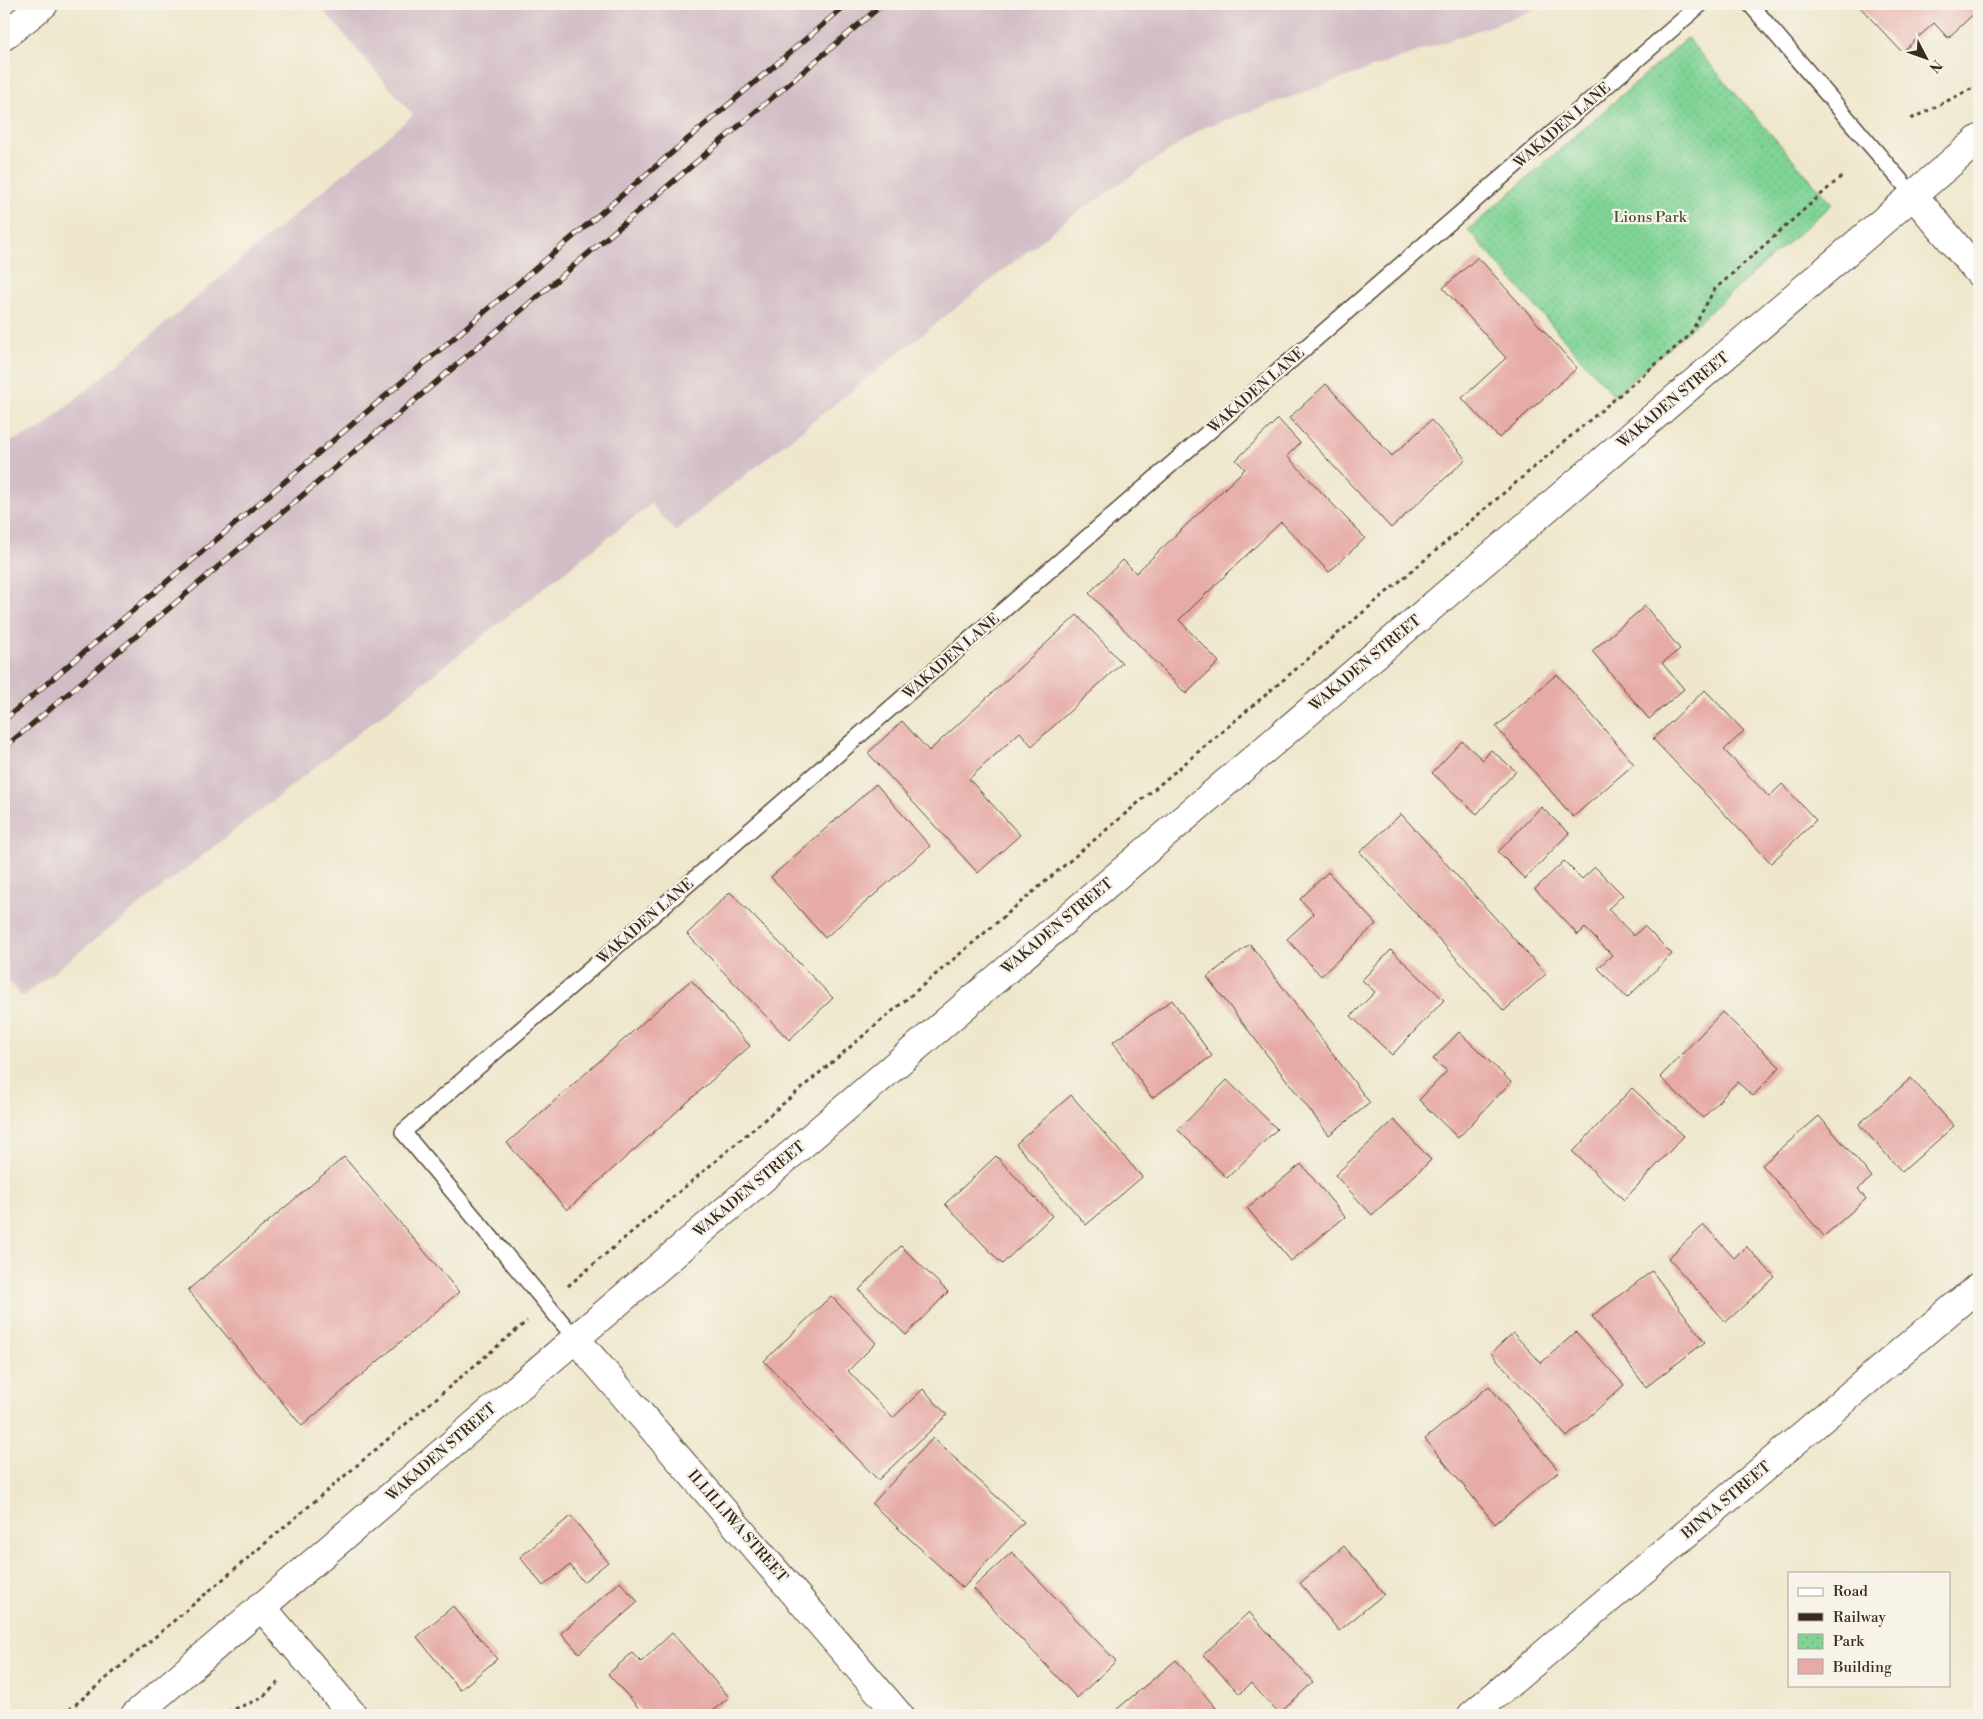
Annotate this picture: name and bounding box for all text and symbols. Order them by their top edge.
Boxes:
north arrow [1900,32,1950,82]
text: N [1925,56,1945,76]
street label: WAKADEN LANE [1509,78,1614,173]
park label: Lions Park [1613,208,1688,227]
street label: WAKADEN LANE [1203,343,1308,438]
street label: WAKADEN STREET [1613,348,1733,453]
street label: WAKADEN LANE [898,609,1003,704]
street label: WAKADEN STREET [1305,611,1425,716]
street label: WAKADEN LANE [592,874,697,969]
street label: WAKADEN STREET [997,874,1117,979]
street label: WAKADEN STREET [689,1137,809,1242]
street label: WAKADEN STREET [382,1399,501,1506]
street label: BINYA STREET [1677,1457,1775,1544]
street label: ILLILLIWA STREET [684,1466,792,1587]
legend [1788,1572,1950,1686]
text: Road [1833,1582,1868,1601]
text: Railway [1833,1608,1887,1627]
text: Park [1833,1632,1865,1651]
text: Building [1832,1658,1892,1677]

